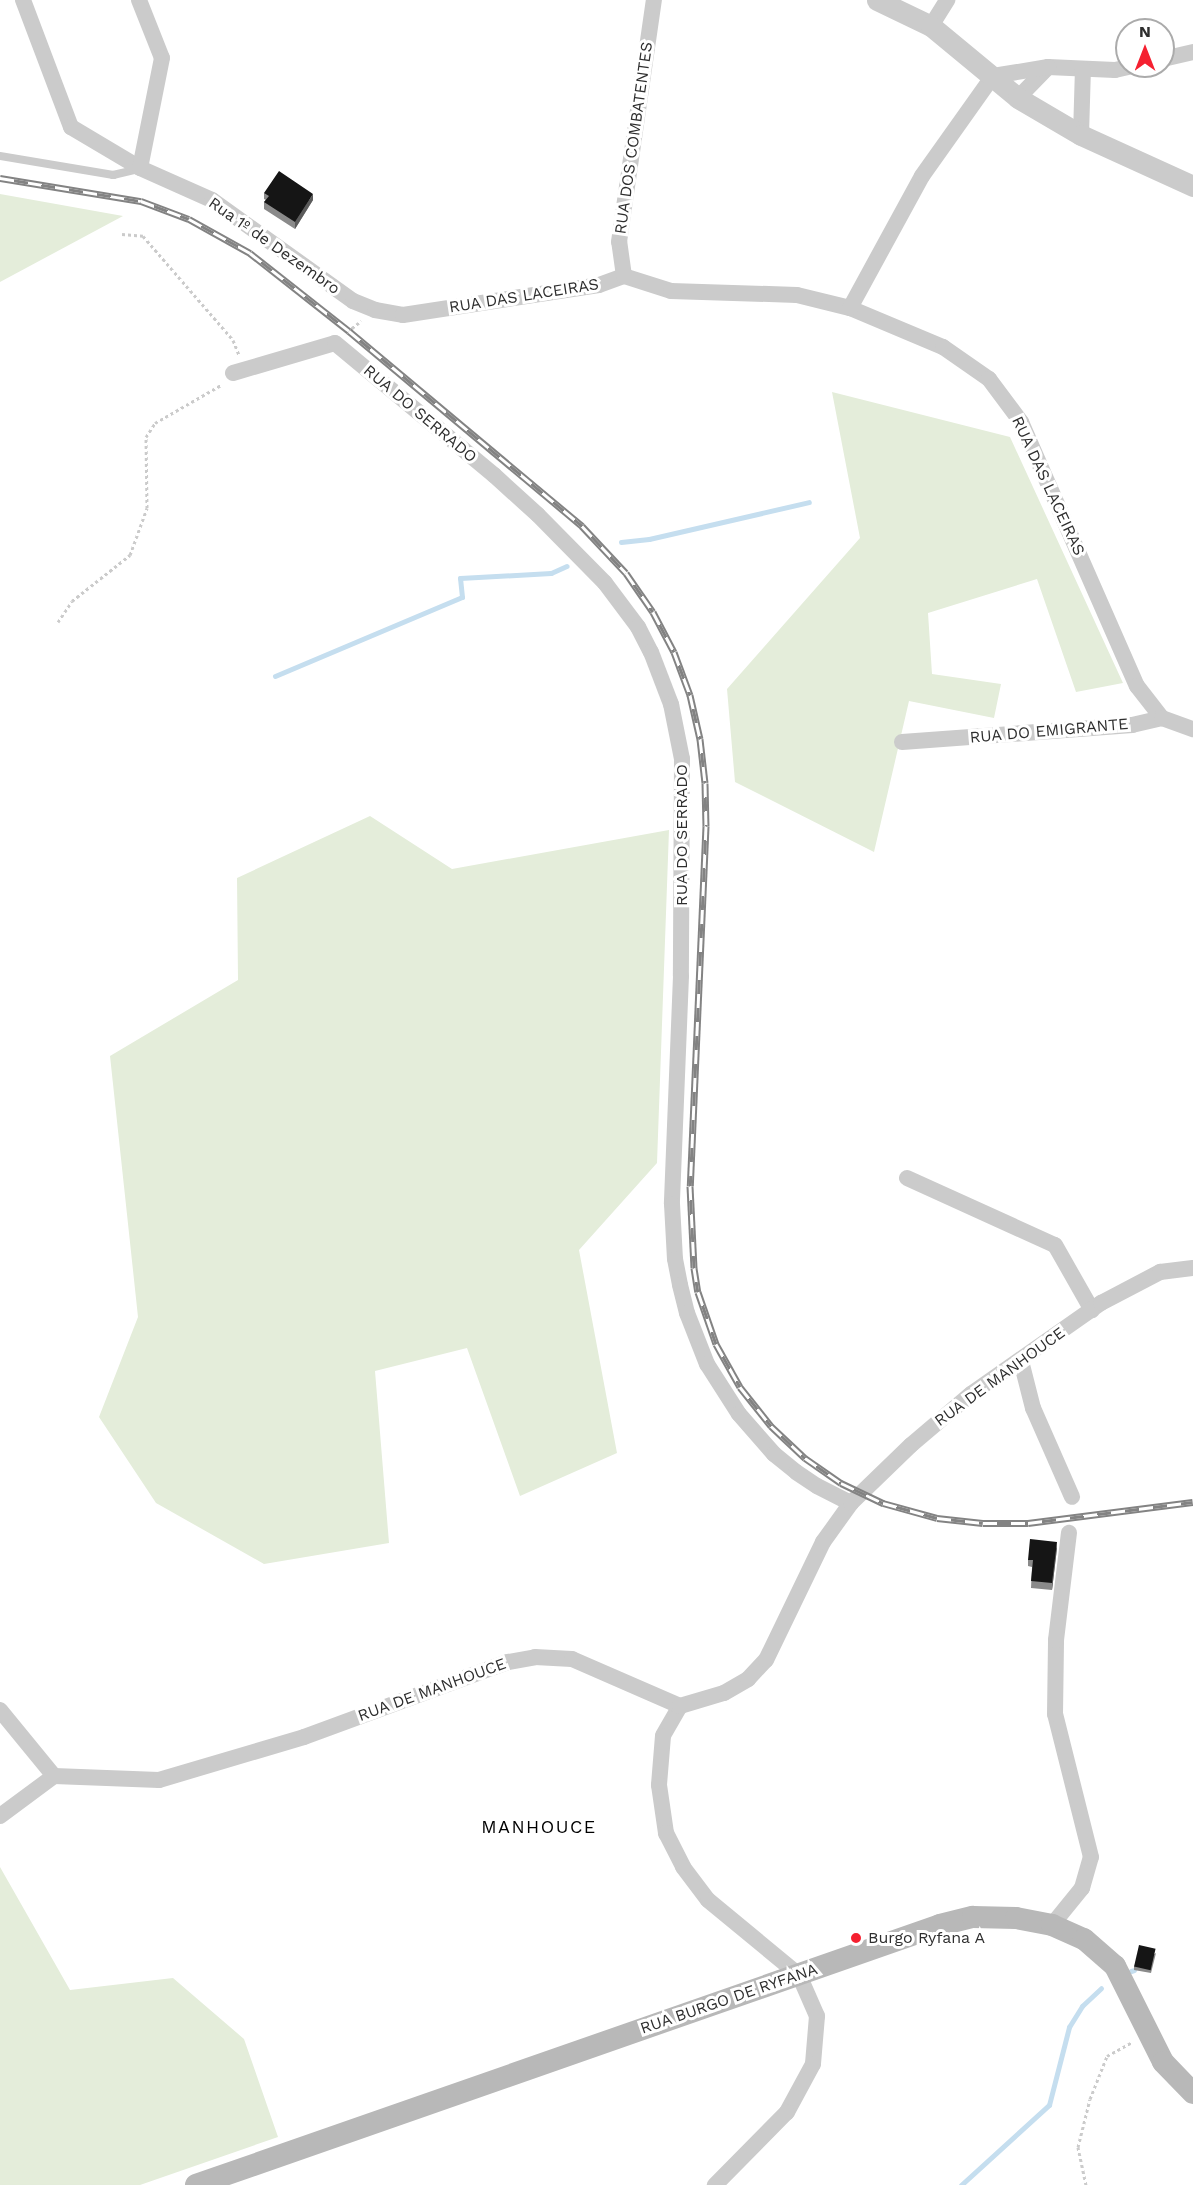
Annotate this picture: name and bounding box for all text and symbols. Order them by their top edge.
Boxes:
north arrow [1115,18,1175,78]
text: N [1139,22,1151,41]
street label: RUA DOS COMBATENTES [611,40,657,236]
street label: Rua 1º de Dezembro [204,193,344,299]
street label: RUA DAS LACEIRAS [447,275,601,317]
street label: RUA DO SERRADO [359,361,481,467]
street label: RUA DAS LACEIRAS [1007,413,1089,559]
street label: RUA DO EMIGRANTE [969,714,1129,748]
street label: RUA DO SERRADO [672,764,692,906]
street label: RUA DE MANHOUCE [931,1323,1069,1431]
street label: RUA DE MANHOUCE [355,1654,509,1726]
district label: MANHOUCE [481,1816,597,1838]
place label: Burgo Ryfana A [868,1928,986,1948]
marker: Burgo Ryfana A [849,1931,863,1945]
street label: RUA BURGO DE RYFANA [638,1960,820,2038]

